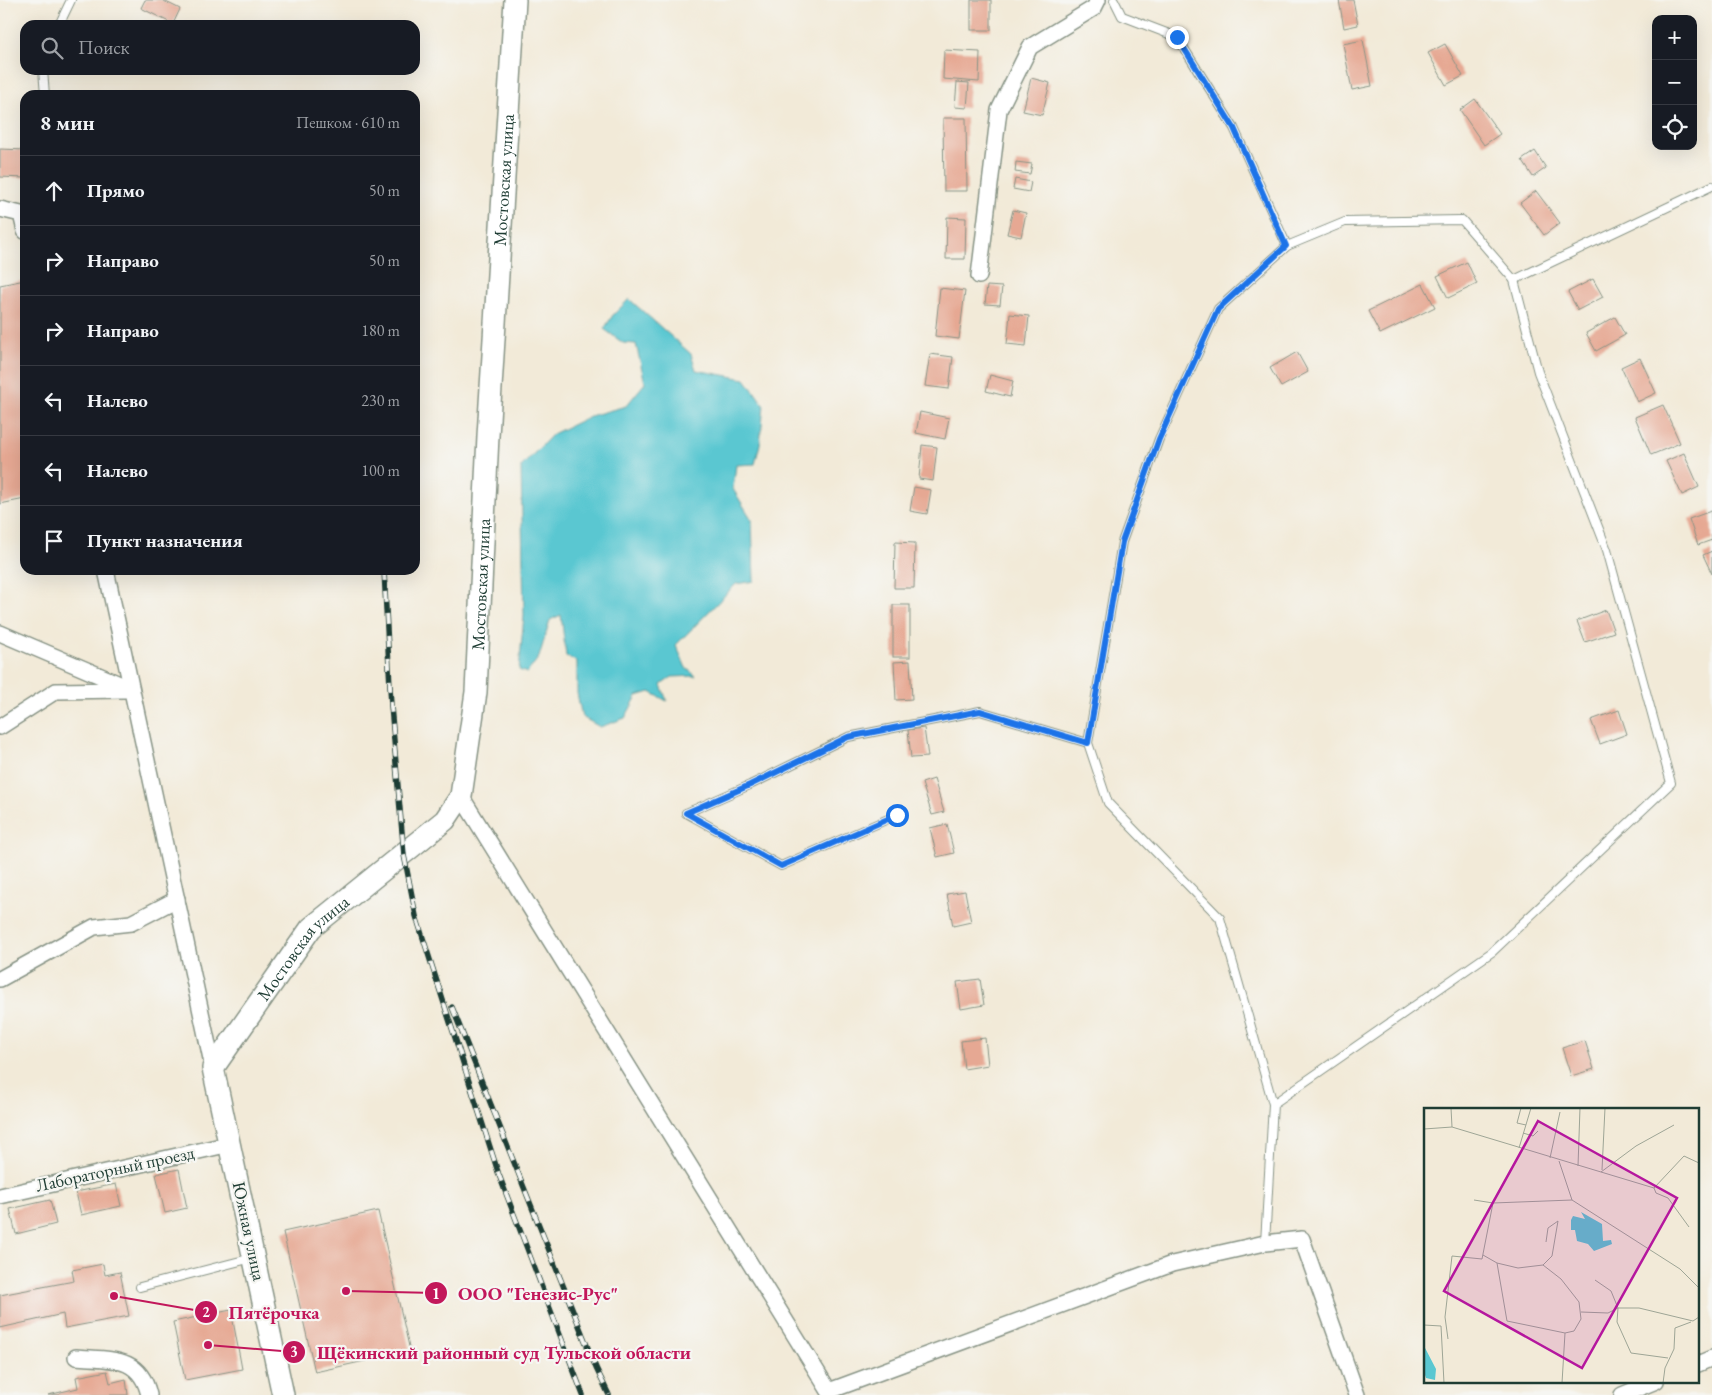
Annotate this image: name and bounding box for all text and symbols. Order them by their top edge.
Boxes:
map controls [1652,15,1697,150]
button: + [1652,15,1697,60]
search box [20,20,420,75]
route end [1166,26,1189,49]
icon: search [38,34,66,62]
text: Поиск [78,35,130,60]
button: − [1652,60,1697,105]
button: locate [1652,105,1697,150]
text: 8 мин [40,109,95,136]
text: Пешком · 610 m [296,112,400,133]
street label: Мостовская улица [488,112,519,247]
icon: ahead [40,177,68,205]
text: Прямо [87,178,145,203]
text: 50 m [369,180,400,201]
icon: right [40,247,68,275]
text: Направо [87,248,159,273]
text: 50 m [369,250,400,271]
icon: right [40,317,68,345]
text: Направо [87,318,159,343]
text: 180 m [361,320,400,341]
icon: left [40,387,68,415]
text: Налево [87,388,148,413]
text: 230 m [361,390,400,411]
icon: left [40,457,68,485]
text: Налево [87,458,148,483]
text: 100 m [361,460,400,481]
street label: Мостовская улица [466,517,495,651]
icon: arrive [40,527,68,555]
text: Пункт назначения [87,528,243,553]
route start [886,804,909,827]
street label: Мостовская улица [252,889,354,1005]
inset map [1424,1108,1700,1382]
street label: Лабораторный проезд [34,1140,196,1197]
street label: Южная улица [228,1179,271,1284]
callout: ООО "Генезис-Рус" [423,1276,628,1310]
text: ООО "Генезис-Рус" [458,1281,618,1306]
text: 1 [432,1284,440,1303]
callout: Пятёрочка [194,1295,330,1329]
text: Пятёрочка [229,1300,320,1325]
text: 2 [202,1302,210,1321]
callout: Щёкинский районный суд Тульской области [282,1335,700,1369]
text: Щёкинский районный суд Тульской области [317,1340,691,1365]
text: 3 [290,1342,298,1361]

